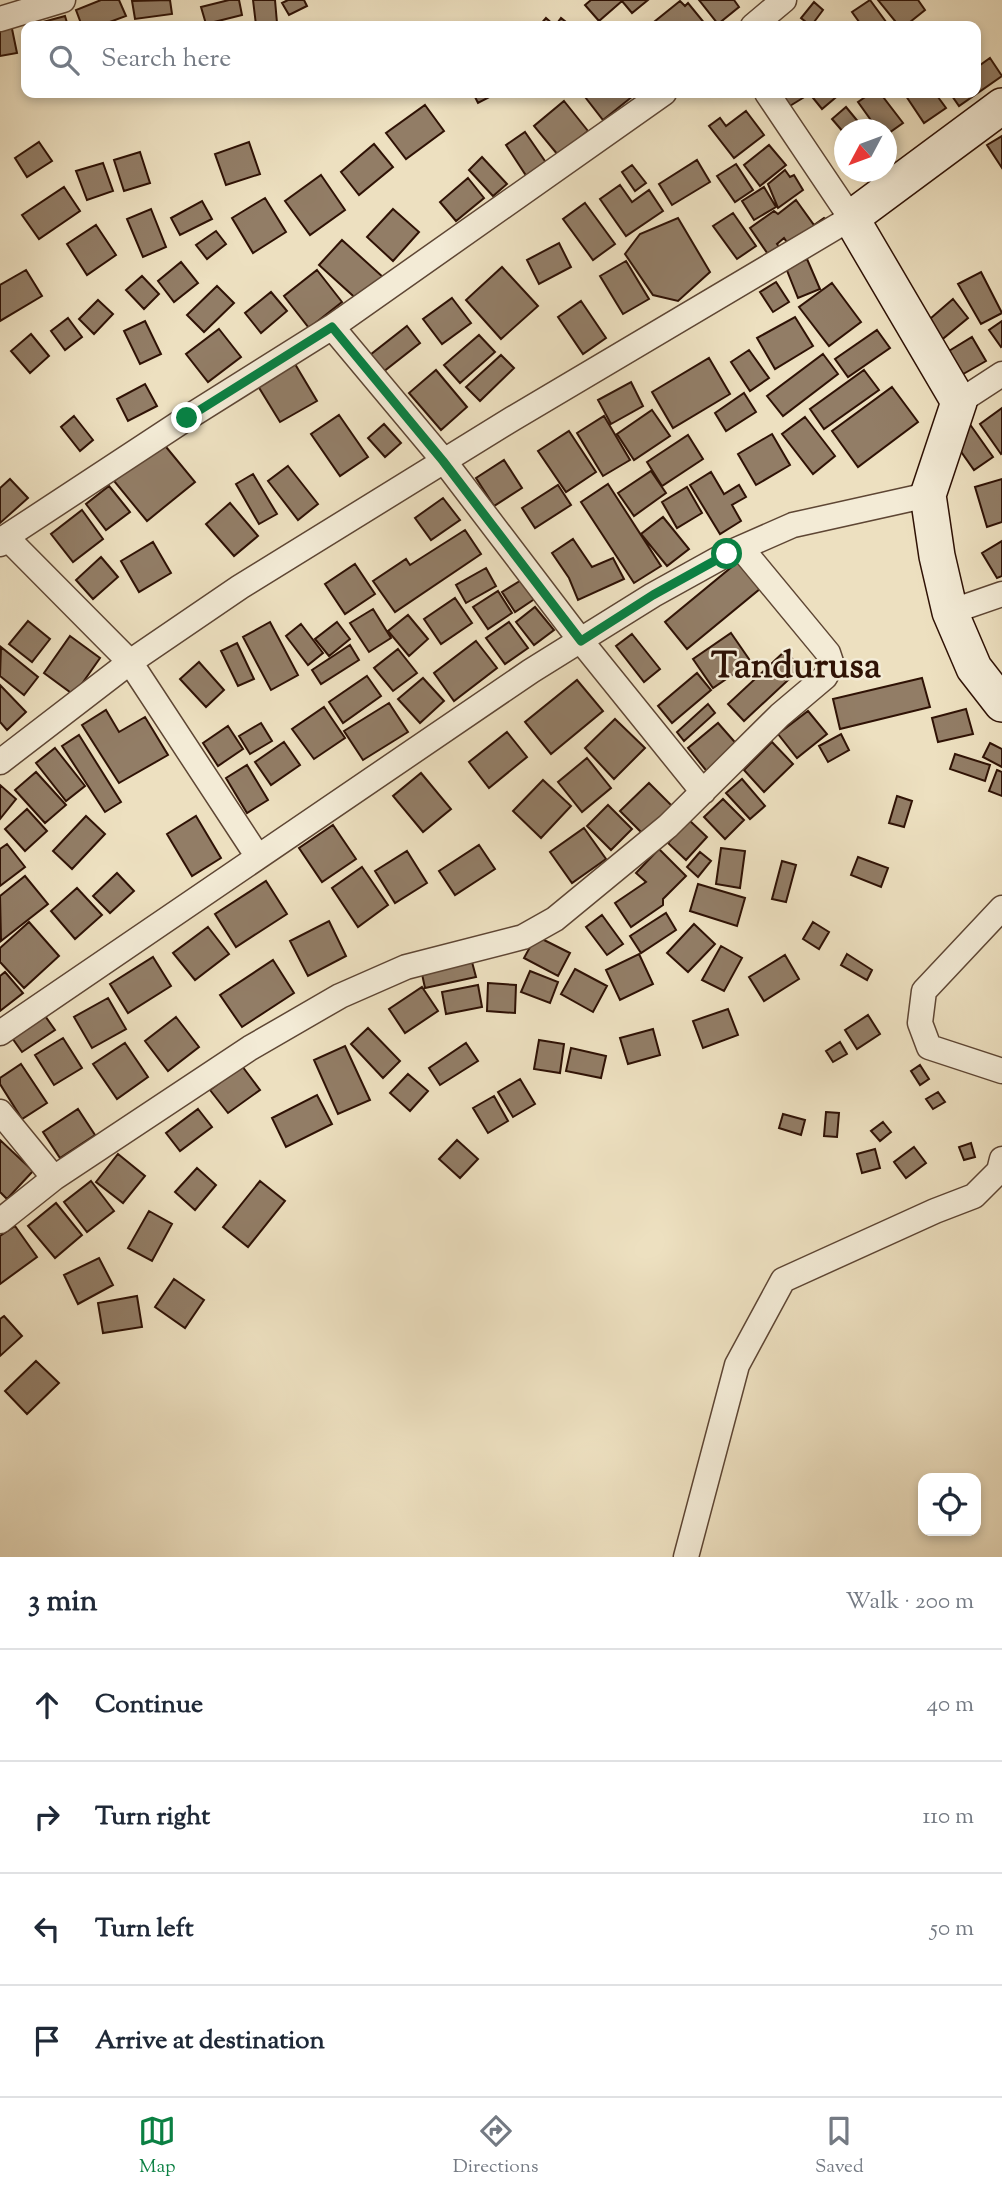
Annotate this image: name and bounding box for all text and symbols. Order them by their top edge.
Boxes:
search box [21,21,981,98]
icon: search [45,41,83,79]
text: Search here [101,41,231,78]
north arrow [834,119,897,182]
route end [171,402,202,433]
route start [711,538,742,569]
district label: Tandurusa [711,641,881,695]
map controls [918,1473,981,1536]
button: locate [918,1473,981,1536]
text: 3 min [28,1581,98,1624]
text: Walk · 200 m [845,1586,974,1619]
icon: ahead [28,1686,66,1724]
text: Continue [95,1687,203,1724]
text: 40 m [927,1689,974,1722]
icon: right [28,1798,66,1836]
text: Turn right [95,1799,210,1836]
text: 110 m [923,1801,974,1834]
icon: left [28,1910,66,1948]
text: Turn left [95,1911,194,1948]
text: 50 m [930,1913,974,1946]
icon: arrive [28,2022,66,2060]
text: Arrive at destination [95,2023,325,2060]
tab: Map [138,2112,176,2181]
tab: Directions [453,2112,538,2181]
tab: Saved [815,2112,864,2181]

